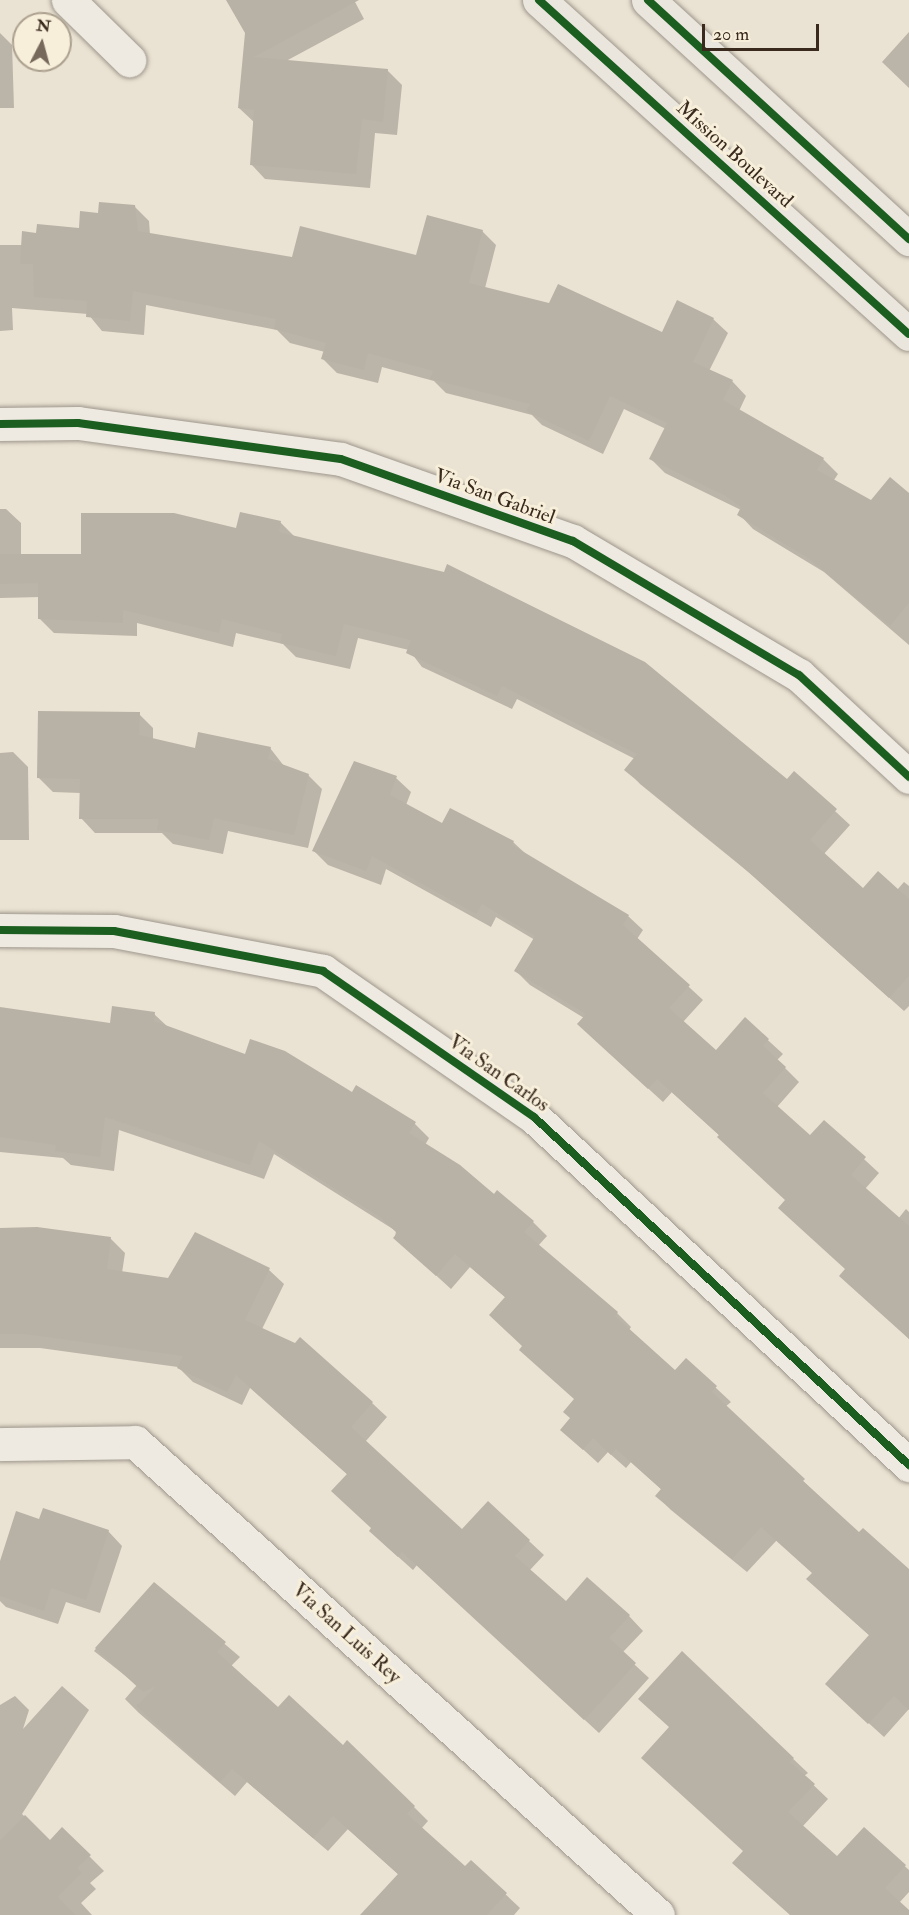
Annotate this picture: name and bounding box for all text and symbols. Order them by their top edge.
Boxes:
north arrow [12,12,72,72]
scale bar [705,12,822,50]
text: N [35,15,52,37]
text: 20 m [713,23,749,46]
street label: Mission Boulevard [672,96,798,212]
street label: Via San Gabriel [431,463,559,529]
street label: Via San Carlos [444,1030,554,1116]
street label: Via San Luis Rey [288,1578,406,1688]

